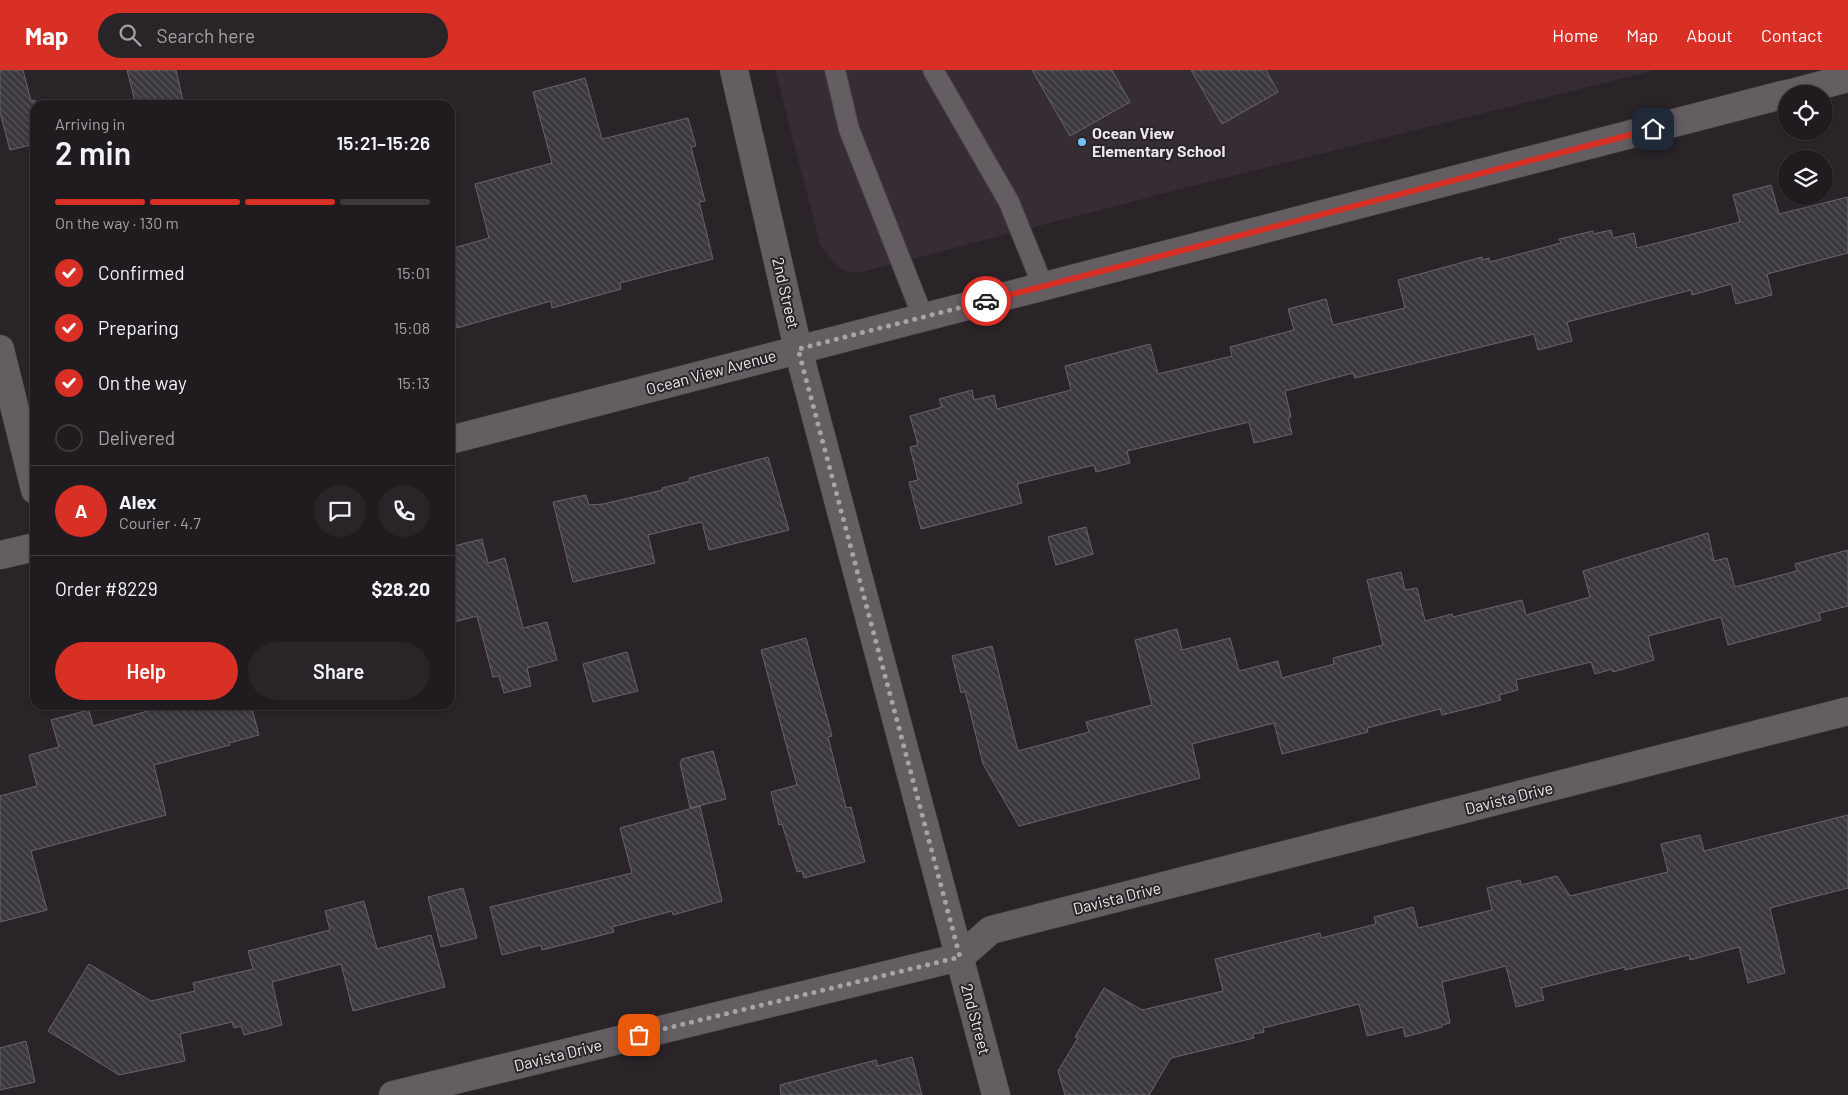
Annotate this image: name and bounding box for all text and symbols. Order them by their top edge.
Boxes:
search box [98,13,448,58]
text: Map [25,21,68,50]
icon: search [116,21,144,49]
text: Search here [156,24,255,47]
text: Home [1552,24,1598,46]
text: Map [1626,24,1658,46]
text: About [1686,24,1733,46]
text: Contact [1761,24,1823,46]
map controls [1778,85,1833,205]
button: locate [1778,85,1833,140]
pin [1632,108,1674,150]
text: Arriving in [55,114,125,133]
icon: home [1639,115,1667,143]
place label: Ocean View Elementary School [1092,123,1226,160]
text: 15:21–15:26 [337,131,430,154]
text: 2 min [55,133,131,171]
marker: Ocean View Elementary School [1076,136,1088,148]
button: layers [1778,150,1833,205]
text: On the way · 130 m [55,213,179,232]
street label: 2nd Street [769,255,804,330]
icon: check [55,259,83,287]
text: Confirmed [98,261,185,284]
text: 15:01 [397,263,430,282]
courier [961,276,1011,326]
icon: car [972,287,1000,315]
icon: check [55,314,83,342]
text: Preparing [98,316,179,339]
text: 15:08 [393,318,430,337]
street label: Ocean View Avenue [644,345,778,398]
icon: check [55,369,83,397]
text: On the way [98,371,187,394]
text: 15:13 [397,373,430,392]
text: Delivered [98,426,175,449]
button: chat [314,485,366,537]
button: phone [378,485,430,537]
text: Alex [119,490,157,513]
text: A [75,499,87,522]
text: Courier · 4.7 [119,513,201,532]
text: Order #8229 [55,577,158,600]
text: $28.20 [372,577,430,600]
button: Help [55,642,238,700]
button: Share [248,642,430,700]
street label: Davista Drive [1463,777,1555,818]
street label: Davista Drive [1071,877,1163,918]
street label: 2nd Street [958,981,995,1056]
pin [618,1014,660,1056]
icon: bag [625,1021,653,1049]
street label: Davista Drive [512,1034,604,1075]

